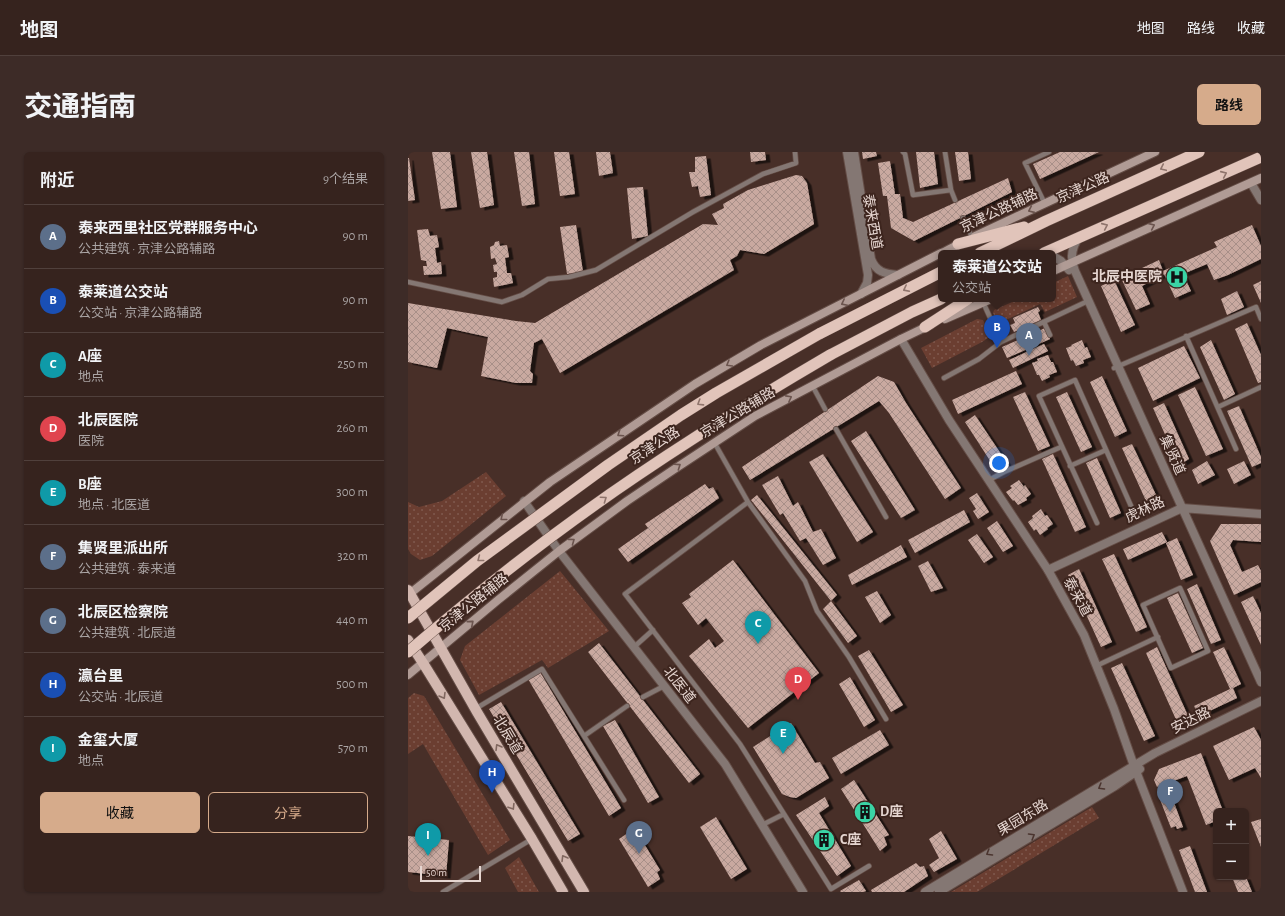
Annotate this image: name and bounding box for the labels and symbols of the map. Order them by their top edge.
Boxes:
one-way arrow [1160,163,1168,171]
street label: 京津公路 [1054,169,1111,206]
one-way arrow [1221,170,1228,178]
street label: 京津公路辅路 [958,186,1040,235]
street label: 泰来西道 [860,193,885,251]
one-way arrow [1028,205,1036,213]
one-way arrow [1102,222,1109,230]
one-way arrow [1148,223,1156,231]
hospital icon: 北辰中医院 [1164,264,1190,290]
place label: 北辰中医院 [1092,269,1162,284]
one-way arrow [903,284,910,292]
one-way arrow [841,298,848,306]
pin: B [984,315,1010,348]
pin: A [1016,323,1042,356]
one-way arrow [726,359,733,366]
street label: 京津公路辅路 [698,385,778,441]
one-way arrow [785,395,792,402]
one-way arrow [697,398,704,406]
street label: 京津公路 [627,424,682,467]
one-way arrow [617,429,624,437]
street label: 集贤道 [1157,433,1188,477]
your location [989,453,1009,473]
one-way arrow [674,463,681,471]
street label: 虎林路 [1123,494,1167,525]
one-way arrow [600,496,607,504]
one-way arrow [500,513,507,520]
one-way arrow [568,539,575,546]
one-way arrow [477,554,484,561]
street label: 京津公路辅路 [436,570,511,635]
street label: 泰来道 [1061,575,1094,619]
pin: C [745,611,771,644]
one-way arrow [466,620,473,627]
street label: 北医道 [661,663,699,706]
pin: D [785,667,811,700]
one-way arrow [439,692,446,699]
street label: 安达路 [1169,705,1213,736]
street label: 北辰道 [490,712,526,757]
pin: E [770,721,796,754]
one-way arrow [495,744,502,751]
pin: H [479,760,505,793]
pin: F [1157,779,1183,812]
one-way arrow [1098,782,1105,789]
street label: 果园东路 [995,797,1051,838]
building icon: D座 [852,799,878,825]
one-way arrow [507,803,514,810]
place label: D座 [880,803,903,819]
pin: G [626,821,652,854]
pin: I [415,823,441,856]
building icon: C座 [811,827,837,853]
place label: C座 [840,831,861,847]
one-way arrow [1028,833,1035,840]
one-way arrow [986,849,993,856]
one-way arrow [562,855,569,862]
scale bar [420,864,481,883]

